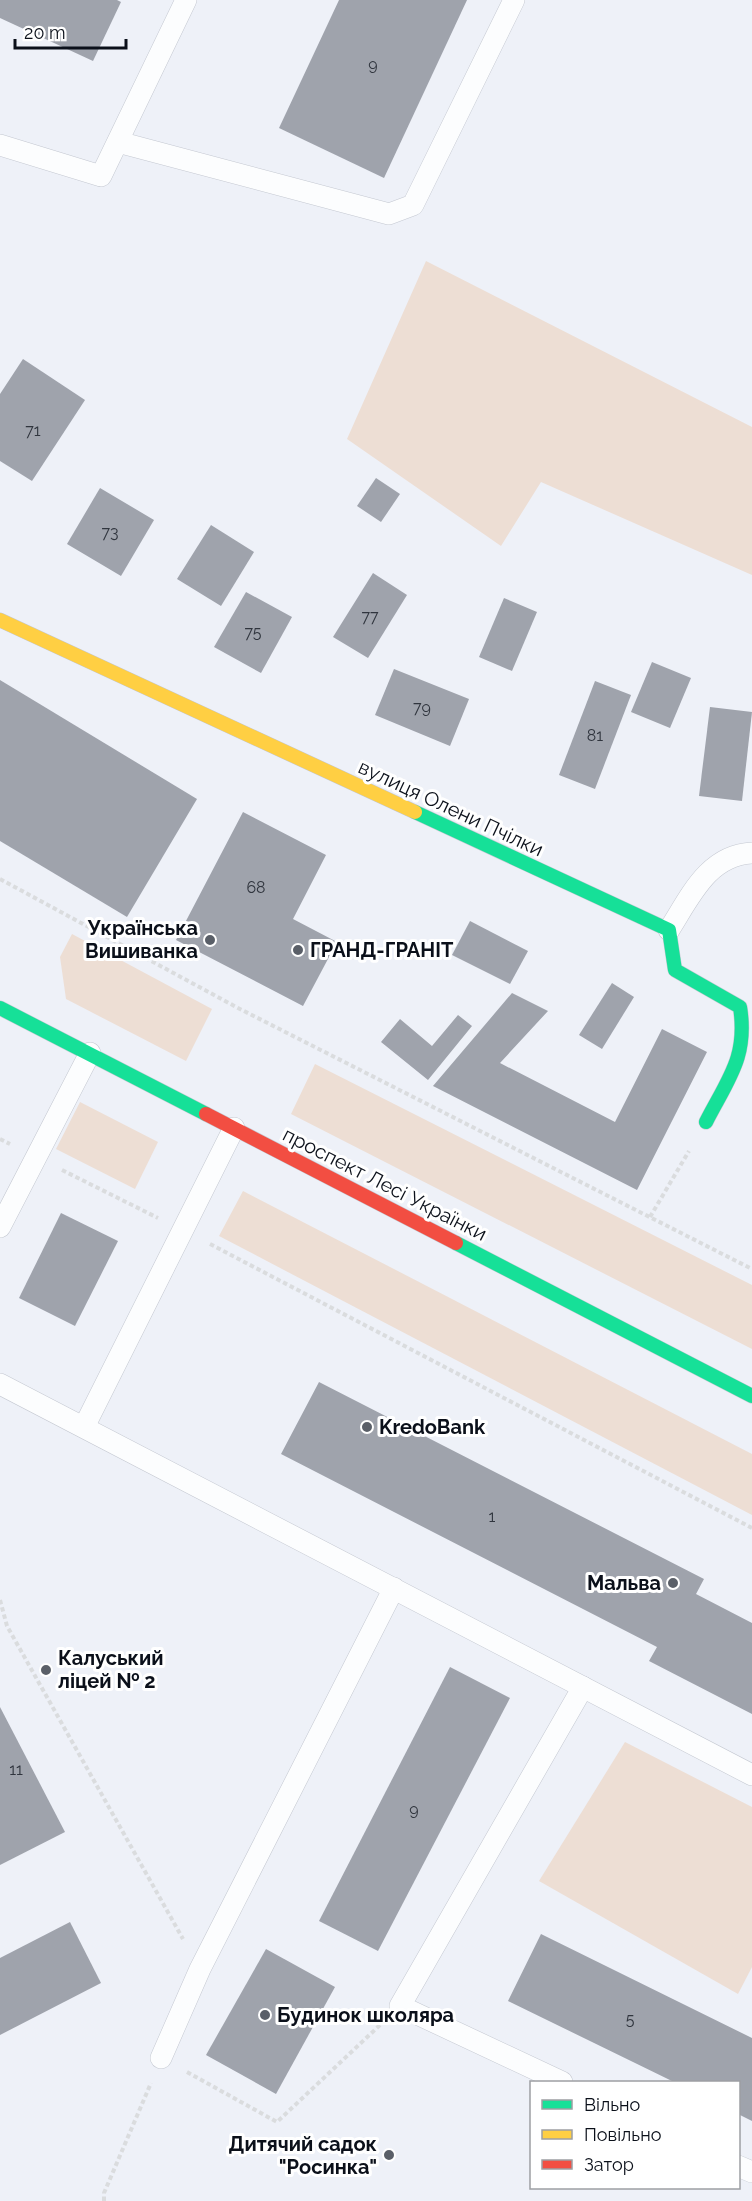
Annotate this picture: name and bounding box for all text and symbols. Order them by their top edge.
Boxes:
scale bar [15,12,126,50]
text: 20 m [24,22,66,43]
house number: 9 [368,55,378,74]
house number: 71 [25,421,41,440]
house number: 73 [101,523,119,542]
house number: 77 [361,607,379,626]
house number: 75 [244,623,262,642]
house number: 79 [413,698,431,717]
house number: 81 [587,726,603,745]
street label: вулиця Олени Пчілки [355,755,547,861]
house number: 68 [246,878,266,897]
place label: Українська Вишиванка [85,916,198,963]
marker: Українська Вишиванка [203,933,217,947]
place label: ГРАНД-ГРАНІТ [310,938,454,962]
marker: ГРАНД-ГРАНІТ [291,943,305,957]
street label: проспект Лесі Українки [279,1122,491,1246]
place label: KredoBank [379,1415,486,1439]
marker: KredoBank [360,1420,374,1434]
house number: 1 [489,1507,496,1526]
place label: Мальва [587,1571,661,1595]
marker: Мальва [666,1576,680,1590]
place label: Калуський ліцей № 2 [58,1646,164,1693]
marker: Калуський ліцей № 2 [39,1663,53,1677]
house number: 11 [9,1760,23,1779]
house number: 9 [409,1800,419,1819]
place label: Будинок школяра [277,2003,454,2027]
marker: Будинок школяра [258,2008,272,2022]
house number: 5 [626,2010,635,2029]
legend [530,2081,740,2189]
text: Вільно [584,2094,640,2115]
text: Повільно [584,2124,662,2145]
place label: Дитячий садок "Росинка" [229,2132,377,2179]
marker: Дитячий садок "Росинка" [382,2148,396,2162]
text: Затор [584,2154,634,2175]

